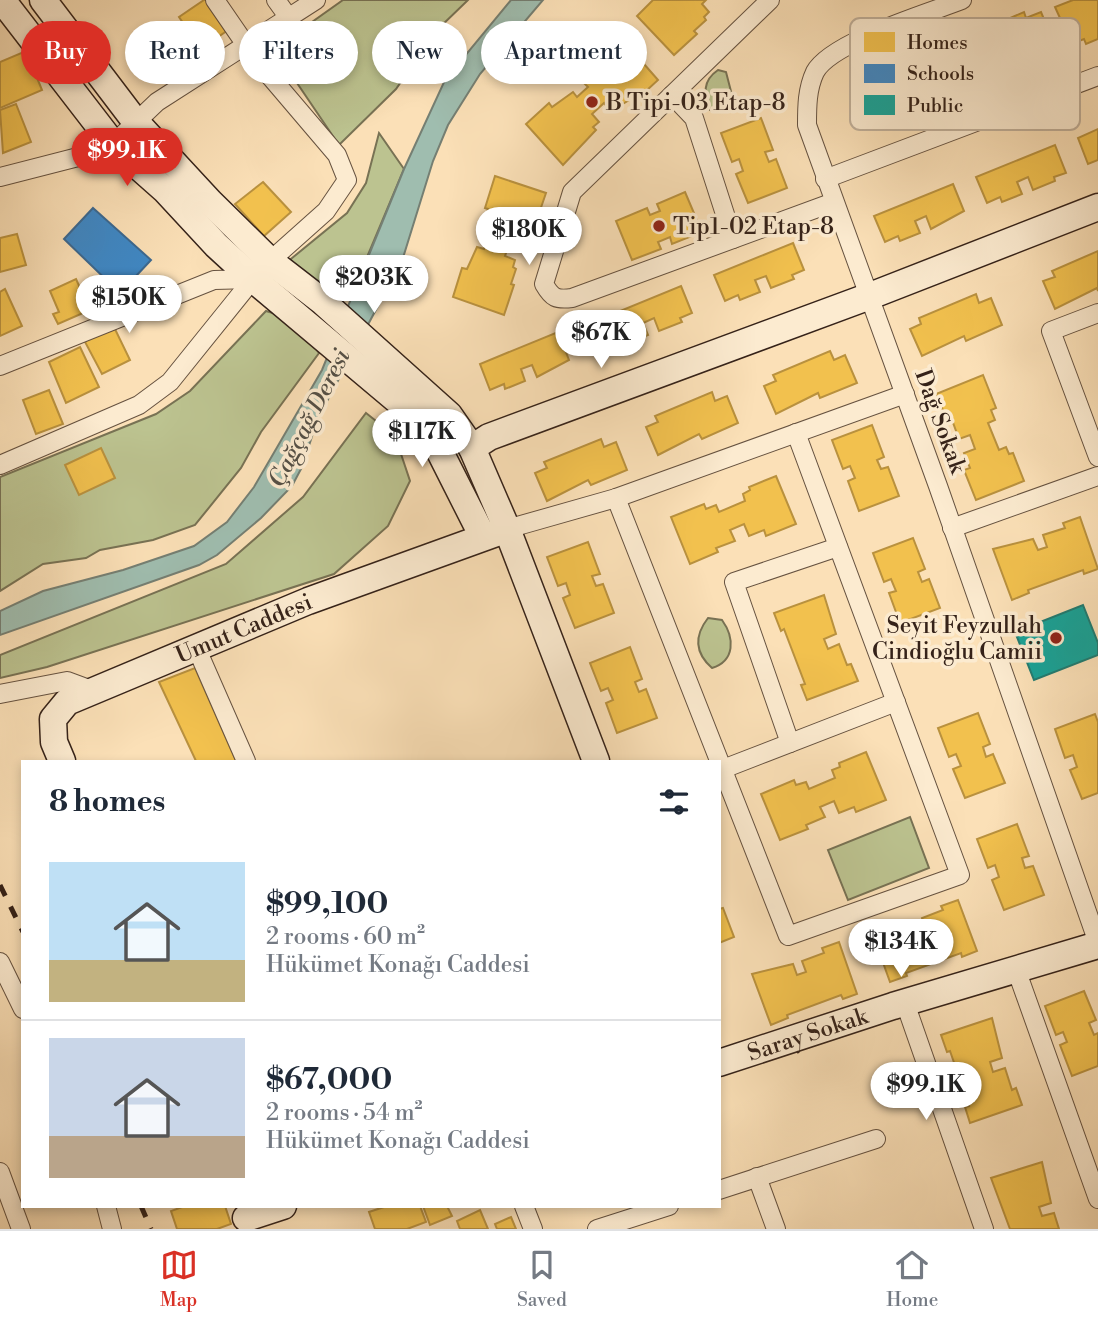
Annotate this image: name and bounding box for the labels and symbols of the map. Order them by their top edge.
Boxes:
legend [850,18,1080,130]
text: Homes [907,31,967,55]
text: Schools [907,62,974,86]
place label: B Tipi-03 Etap-8 [605,89,786,117]
marker: B Tipi-03 Etap-8 [584,94,600,110]
text: Public [907,94,963,118]
pin: $99.1K [70,128,184,188]
pin: $180K [480,208,578,267]
place label: Tip1-02 Etap-8 [673,213,834,241]
marker: Tip1-02 Etap-8 [651,218,667,234]
pin: $203K [325,256,423,315]
pin: $150K [80,276,178,335]
pin: $67K [560,310,642,370]
water label: Çağçağ Deresi [262,344,358,493]
street label: Dağ Sokak [908,365,972,478]
pin: $117K [373,410,471,469]
street label: Umut Caddesi [171,588,316,670]
place label: Seyit Feyzullah Cindioğlu Camii [872,612,1042,666]
marker: Seyit Feyzullah Cindioğlu Camii [1048,630,1064,646]
pin: $134K [852,920,950,979]
street label: Saray Sokak [744,1002,872,1068]
pin: $99.1K [869,1062,983,1122]

